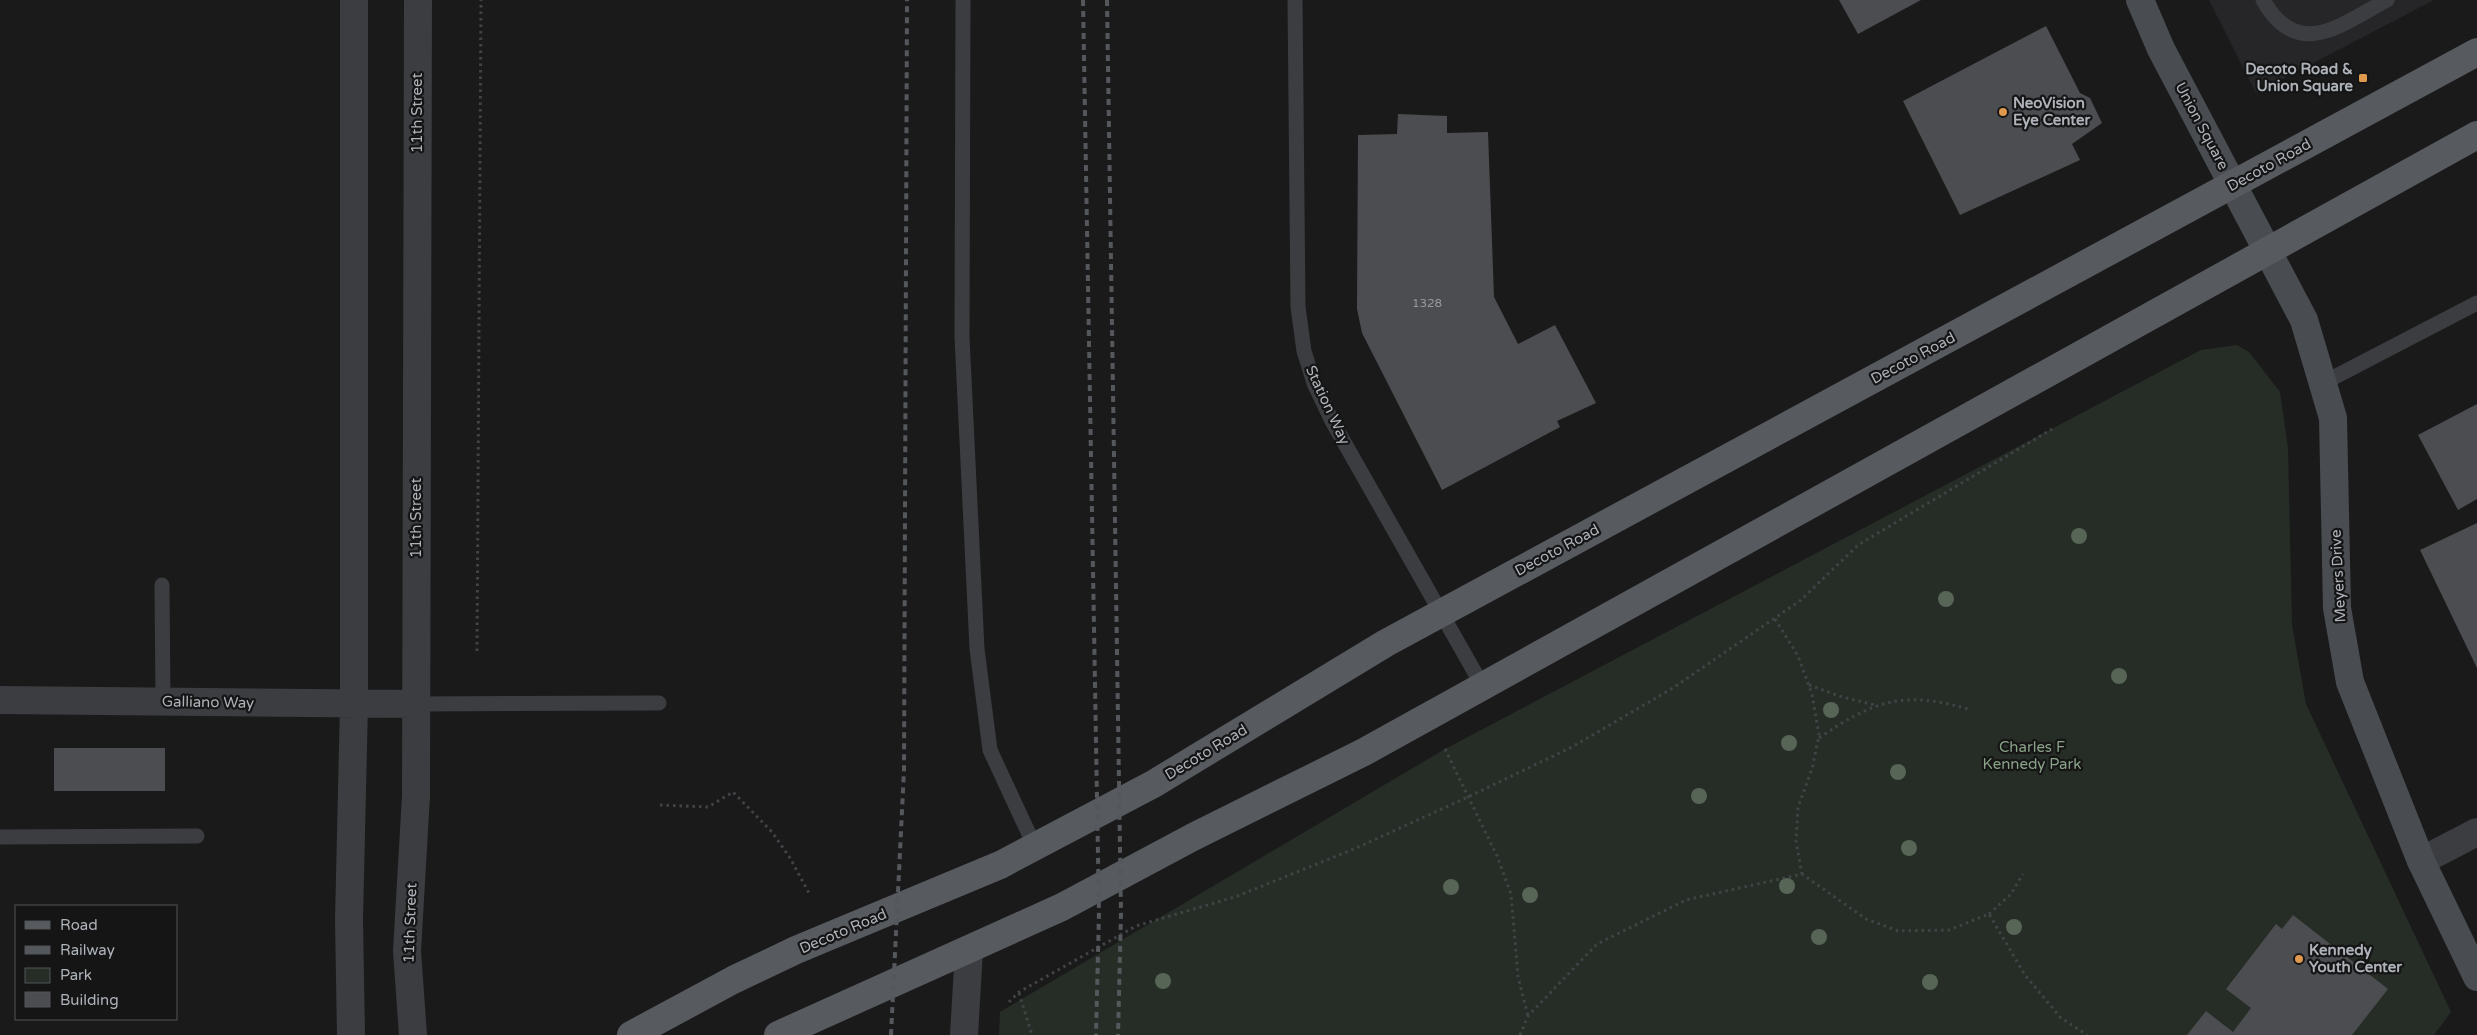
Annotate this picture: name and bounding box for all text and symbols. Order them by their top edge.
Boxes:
place label: Decoto Road & Union Square [2245,60,2354,96]
street label: 11th Street [408,72,426,153]
marker: Decoto Road & Union Square [2357,72,2369,84]
street label: Union Square [2171,79,2233,173]
place label: NeoVision Eye Center [2013,94,2090,130]
marker: NeoVision Eye Center [1997,106,2009,118]
street label: Decoto Road [2224,135,2314,195]
house number: 1328 [1412,296,1442,310]
street label: Decoto Road [1868,328,1958,388]
street label: Station Way [1302,362,1354,448]
street label: 11th Street [407,477,425,558]
street label: Decoto Road [1512,520,1602,580]
street label: Meyers Drive [2327,529,2349,623]
street label: Galliano Way [162,692,254,712]
street label: Decoto Road [1162,720,1250,784]
park label: Charles F Kennedy Park [1983,738,2081,773]
street label: 11th Street [400,882,420,964]
legend [15,905,178,1020]
street label: Decoto Road [797,905,889,957]
text: Road [60,916,98,934]
text: Railway [60,941,115,959]
place label: Kennedy Youth Center [2309,941,2402,976]
marker: Kennedy Youth Center [2293,953,2305,965]
text: Park [60,966,92,984]
text: Building [60,991,119,1009]

